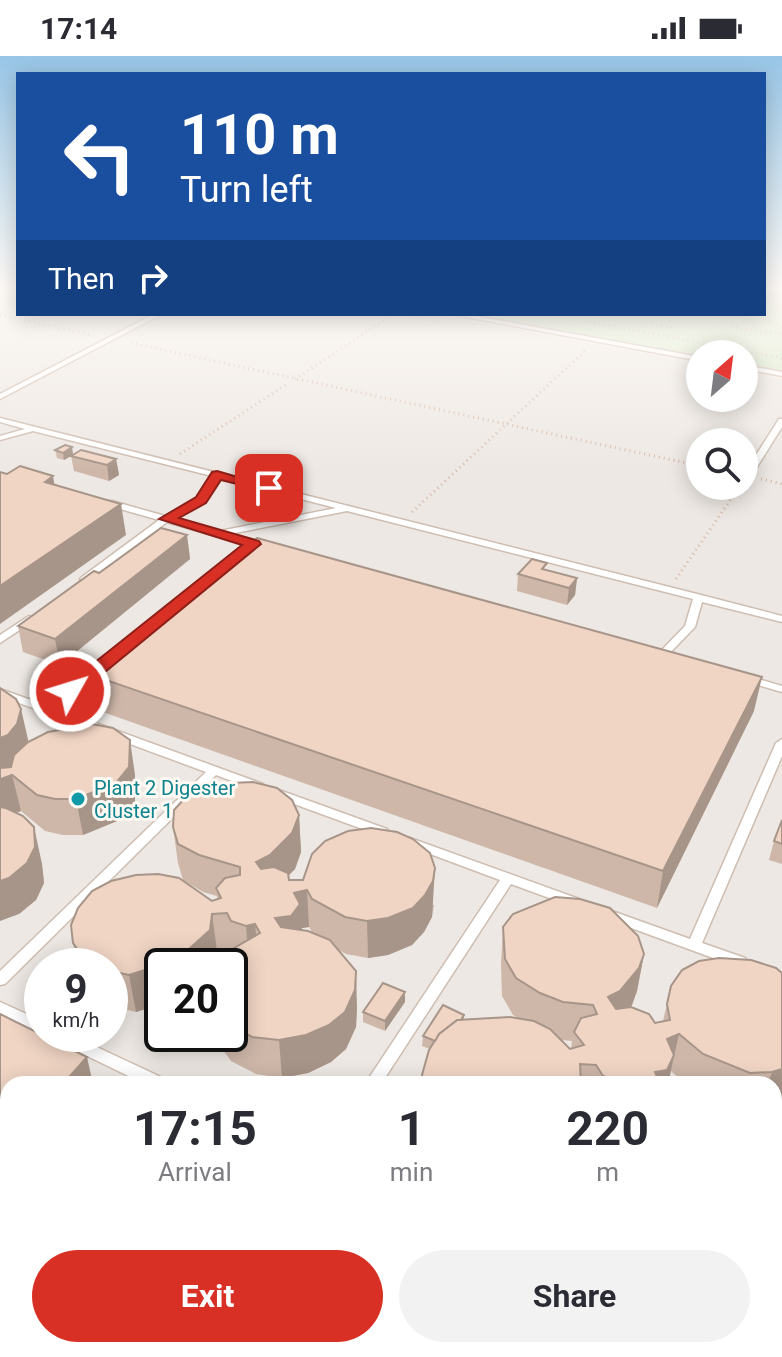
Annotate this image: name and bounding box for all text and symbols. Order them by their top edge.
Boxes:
text: 17:14 [40,11,117,46]
text: 110 m [180,102,339,168]
icon: left [48,104,152,208]
text: Turn left [180,169,313,211]
icon: right [131,256,175,300]
text: Then [48,261,115,296]
north arrow [686,340,758,412]
map controls [686,340,758,500]
button: search [686,428,758,500]
pin [235,454,303,522]
icon: arrive [247,466,291,510]
position arrow [28,649,112,733]
place label: Plant 2 Digester Cluster 1 [94,776,235,823]
marker: Plant 2 Digester Cluster 1 [69,790,87,808]
speed limit sign: 20 [144,948,248,1052]
text: 9 [65,966,87,1013]
text: km/h [53,1008,99,1032]
text: 17:15 [133,1100,257,1157]
text: 1 [398,1100,425,1157]
text: 220 [566,1100,649,1157]
text: Arrival [158,1157,232,1187]
text: min [390,1157,433,1187]
text: m [596,1157,619,1187]
button: Exit [32,1250,383,1342]
button: Share [399,1250,750,1342]

